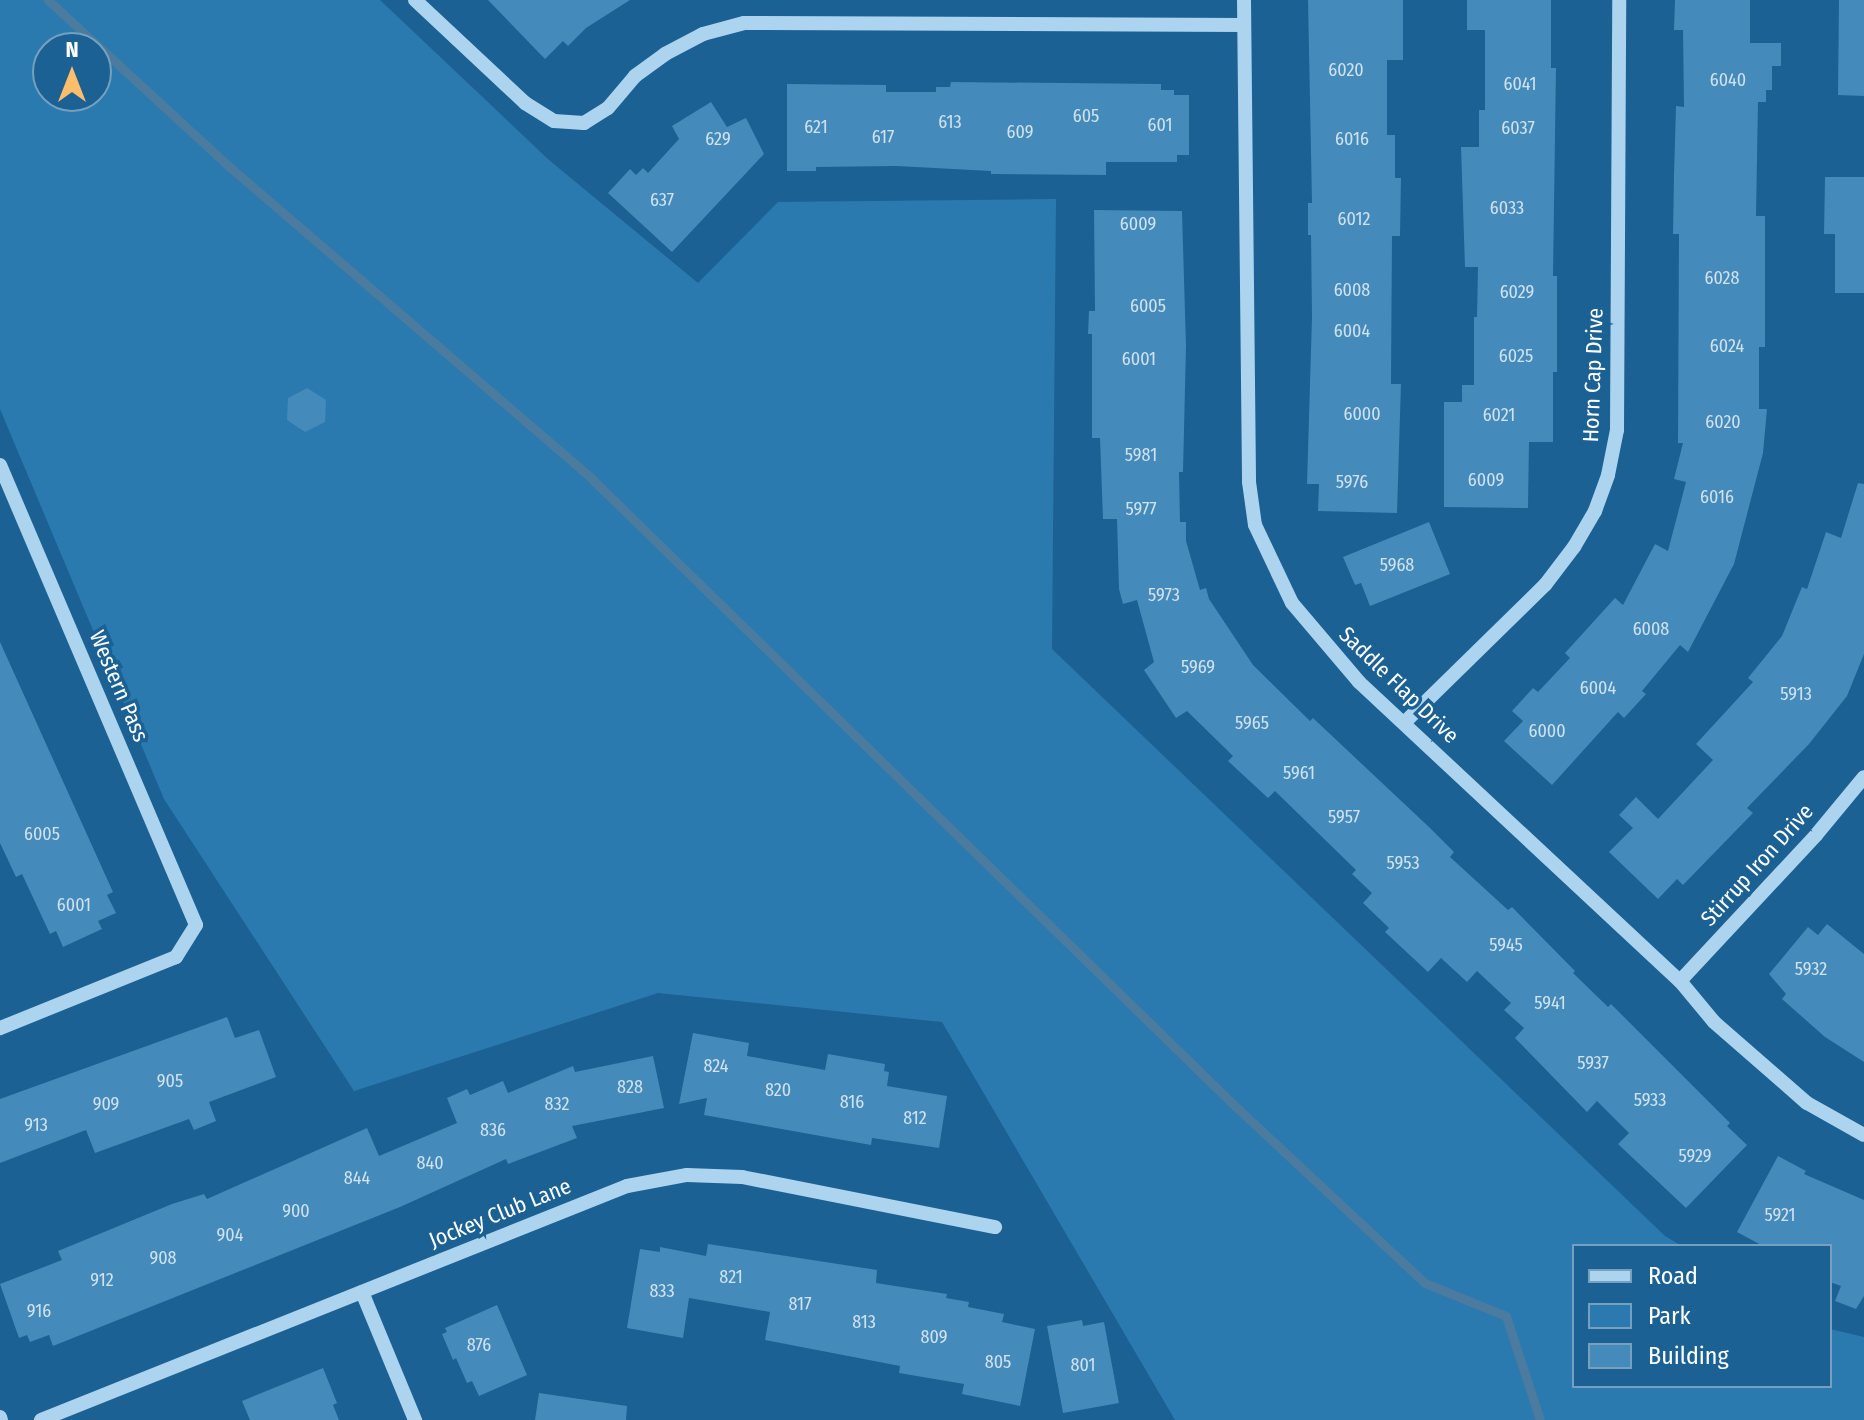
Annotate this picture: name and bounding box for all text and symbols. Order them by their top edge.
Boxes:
north arrow [32,32,112,112]
text: N [65,36,79,63]
house number: 6020 [1328,59,1364,81]
house number: 6040 [1710,69,1746,91]
house number: 6041 [1503,73,1537,95]
house number: 605 [1073,105,1099,127]
house number: 613 [938,111,962,133]
house number: 601 [1148,114,1172,136]
house number: 621 [804,116,828,138]
house number: 6037 [1501,117,1535,139]
house number: 609 [1007,121,1033,143]
house number: 617 [872,126,894,148]
house number: 629 [705,128,731,150]
house number: 6016 [1335,128,1369,150]
house number: 637 [650,189,674,211]
house number: 6033 [1490,197,1524,219]
house number: 6012 [1338,208,1370,230]
house number: 6009 [1120,213,1156,235]
house number: 6028 [1704,267,1740,289]
house number: 6008 [1334,279,1370,301]
house number: 6029 [1500,281,1534,303]
house number: 6005 [1130,295,1166,317]
street label: Horn Cap Drive [1577,307,1609,443]
house number: 6004 [1334,320,1370,342]
house number: 6024 [1710,335,1744,357]
house number: 6025 [1499,345,1533,367]
house number: 6001 [1122,348,1156,370]
house number: 6000 [1343,403,1381,425]
house number: 6021 [1483,404,1515,426]
house number: 6020 [1705,411,1741,433]
house number: 5981 [1125,444,1157,466]
house number: 6009 [1468,469,1504,491]
house number: 5976 [1336,471,1368,493]
house number: 6016 [1700,486,1734,508]
house number: 5977 [1125,498,1157,520]
house number: 5968 [1380,554,1414,576]
house number: 5973 [1148,584,1180,606]
house number: 6008 [1633,618,1669,640]
street label: Saddle Flap Drive [1334,621,1464,749]
street label: Western Pass [84,626,154,746]
house number: 5969 [1181,656,1215,678]
house number: 6004 [1580,677,1616,699]
house number: 5913 [1780,683,1812,705]
house number: 5965 [1235,712,1269,734]
house number: 6000 [1528,720,1566,742]
house number: 5961 [1283,762,1315,784]
street label: Stirrup Iron Drive [1695,799,1819,931]
house number: 5957 [1328,806,1360,828]
house number: 6005 [24,823,60,845]
house number: 5953 [1387,852,1419,874]
house number: 6001 [57,894,91,916]
house number: 5945 [1489,934,1523,956]
house number: 5932 [1795,958,1827,980]
house number: 5941 [1534,992,1566,1014]
house number: 5937 [1577,1052,1609,1074]
house number: 824 [703,1055,729,1077]
house number: 905 [157,1070,183,1092]
house number: 828 [617,1076,643,1098]
house number: 820 [765,1079,791,1101]
house number: 5933 [1634,1089,1666,1111]
house number: 816 [840,1091,864,1113]
house number: 909 [93,1093,119,1115]
house number: 832 [545,1093,569,1115]
house number: 812 [903,1107,927,1129]
house number: 913 [24,1114,48,1136]
house number: 836 [480,1119,506,1141]
house number: 5929 [1679,1145,1711,1167]
house number: 840 [416,1152,444,1174]
house number: 844 [344,1167,370,1189]
street label: Jockey Club Lane [425,1173,575,1253]
house number: 900 [282,1200,310,1222]
house number: 5921 [1765,1204,1795,1226]
house number: 904 [217,1224,243,1246]
legend [1572,1244,1832,1388]
house number: 908 [149,1247,177,1269]
text: Road [1648,1262,1698,1290]
house number: 821 [719,1266,743,1288]
house number: 912 [90,1269,114,1291]
house number: 833 [649,1280,675,1302]
house number: 817 [789,1293,811,1315]
house number: 916 [27,1300,51,1322]
text: Park [1648,1302,1691,1330]
house number: 813 [852,1311,876,1333]
house number: 809 [921,1326,947,1348]
house number: 876 [467,1334,491,1356]
text: Building [1648,1342,1729,1370]
house number: 805 [985,1351,1011,1373]
house number: 801 [1071,1354,1095,1376]

